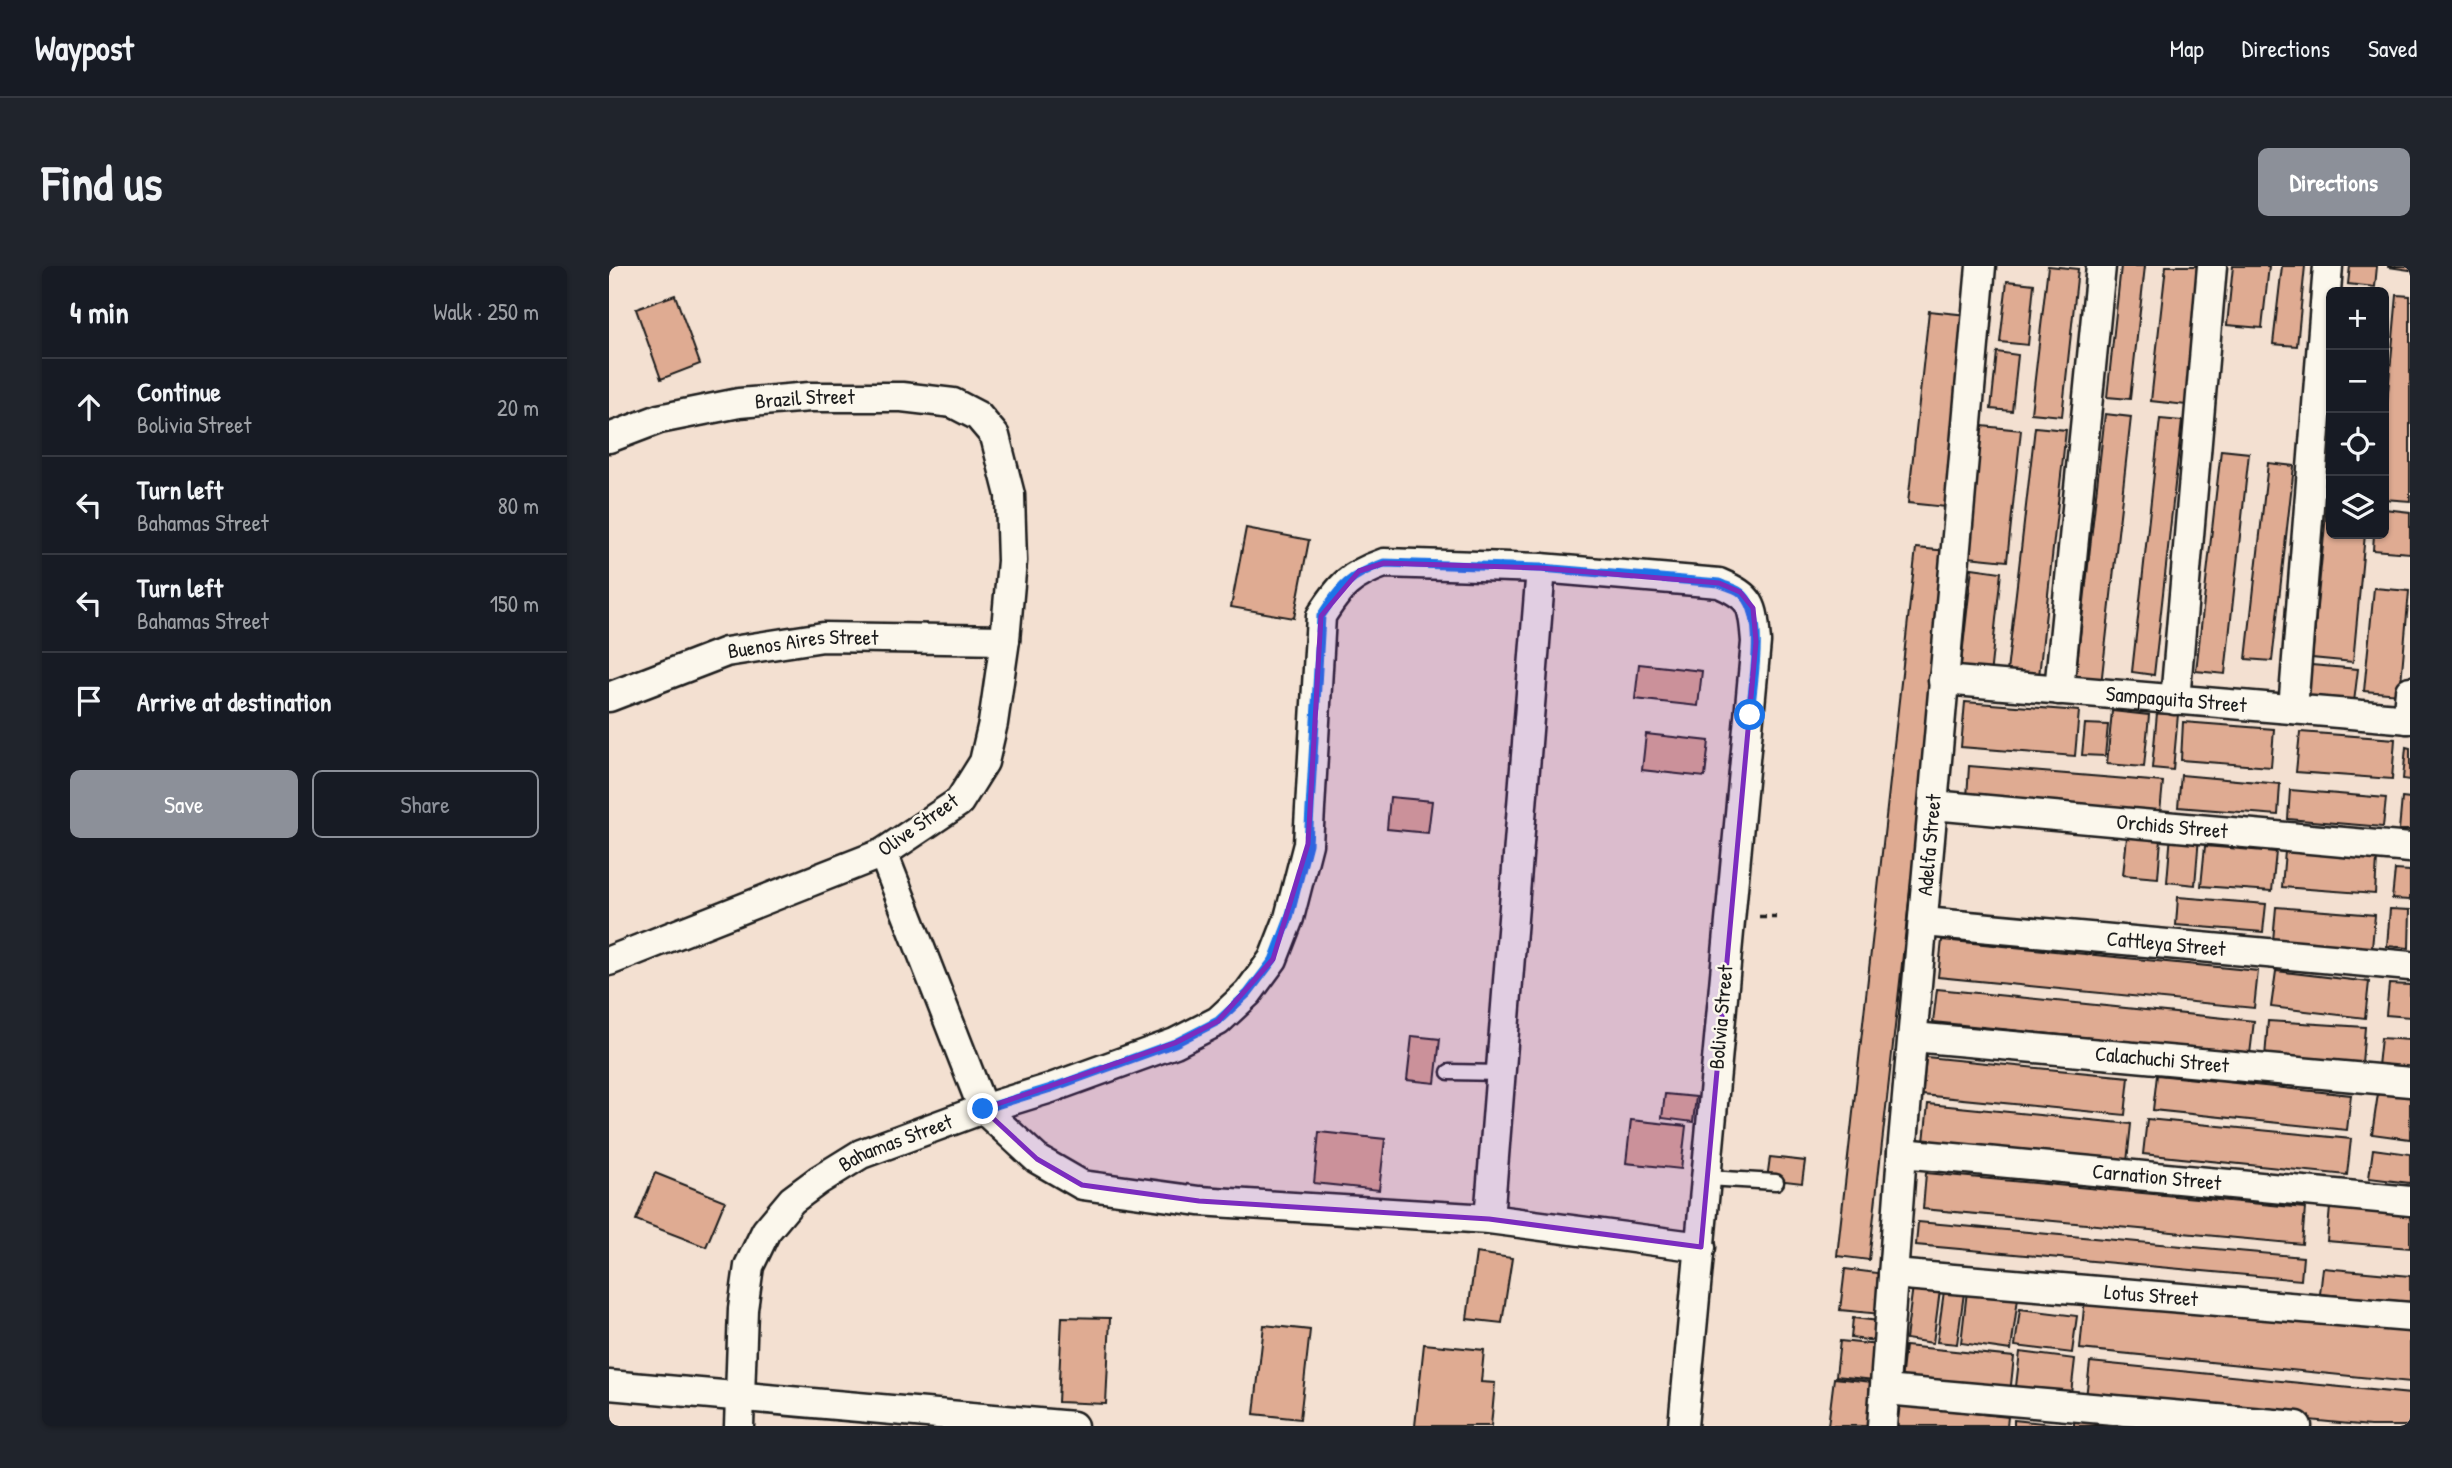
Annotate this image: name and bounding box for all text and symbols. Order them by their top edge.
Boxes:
text: Waypost [35,26,134,70]
text: Map [2170,32,2204,64]
text: Directions [2242,32,2330,64]
text: Saved [2368,32,2417,64]
button: Directions [2258,148,2410,216]
text: Find us [42,149,162,215]
map controls [2326,287,2389,539]
button: + [2326,287,2389,350]
text: 4 min [70,292,129,332]
text: Walk · 250 m [433,296,539,327]
button: − [2326,350,2389,413]
text: Continue [137,374,221,409]
street label: Brazil Street [754,382,855,416]
icon: ahead [70,388,108,426]
text: 20 m [497,392,539,423]
text: Bolivia Street [137,409,251,440]
button: locate [2326,413,2389,476]
text: Turn left [137,472,223,507]
button: layers [2326,476,2389,539]
icon: left [70,486,108,524]
text: 80 m [498,490,539,521]
text: Bahamas Street [137,507,269,538]
text: Turn left [137,570,223,605]
icon: left [70,584,108,622]
text: 150 m [490,588,539,619]
text: Bahamas Street [137,605,269,636]
street label: Buenos Aires Street [726,622,879,666]
street label: Sampaguita Street [2105,679,2249,719]
icon: arrive [70,682,108,720]
text: Arrive at destination [137,684,332,719]
route start [1734,699,1765,730]
button: Save [70,770,298,838]
button: Share [312,770,539,838]
street label: Olive Street [872,786,965,863]
street label: Adelfa Street [1910,792,1948,897]
street label: Orchids Street [2115,807,2230,846]
street label: Cattleya Street [2105,924,2227,963]
street label: Bolivia Street [1702,963,1740,1070]
street label: Calachuchi Street [2094,1039,2231,1080]
route end [967,1093,998,1124]
street label: Bahamas Street [833,1106,957,1179]
street label: Carnation Street [2091,1156,2223,1197]
street label: Lotus Street [2103,1277,2200,1313]

